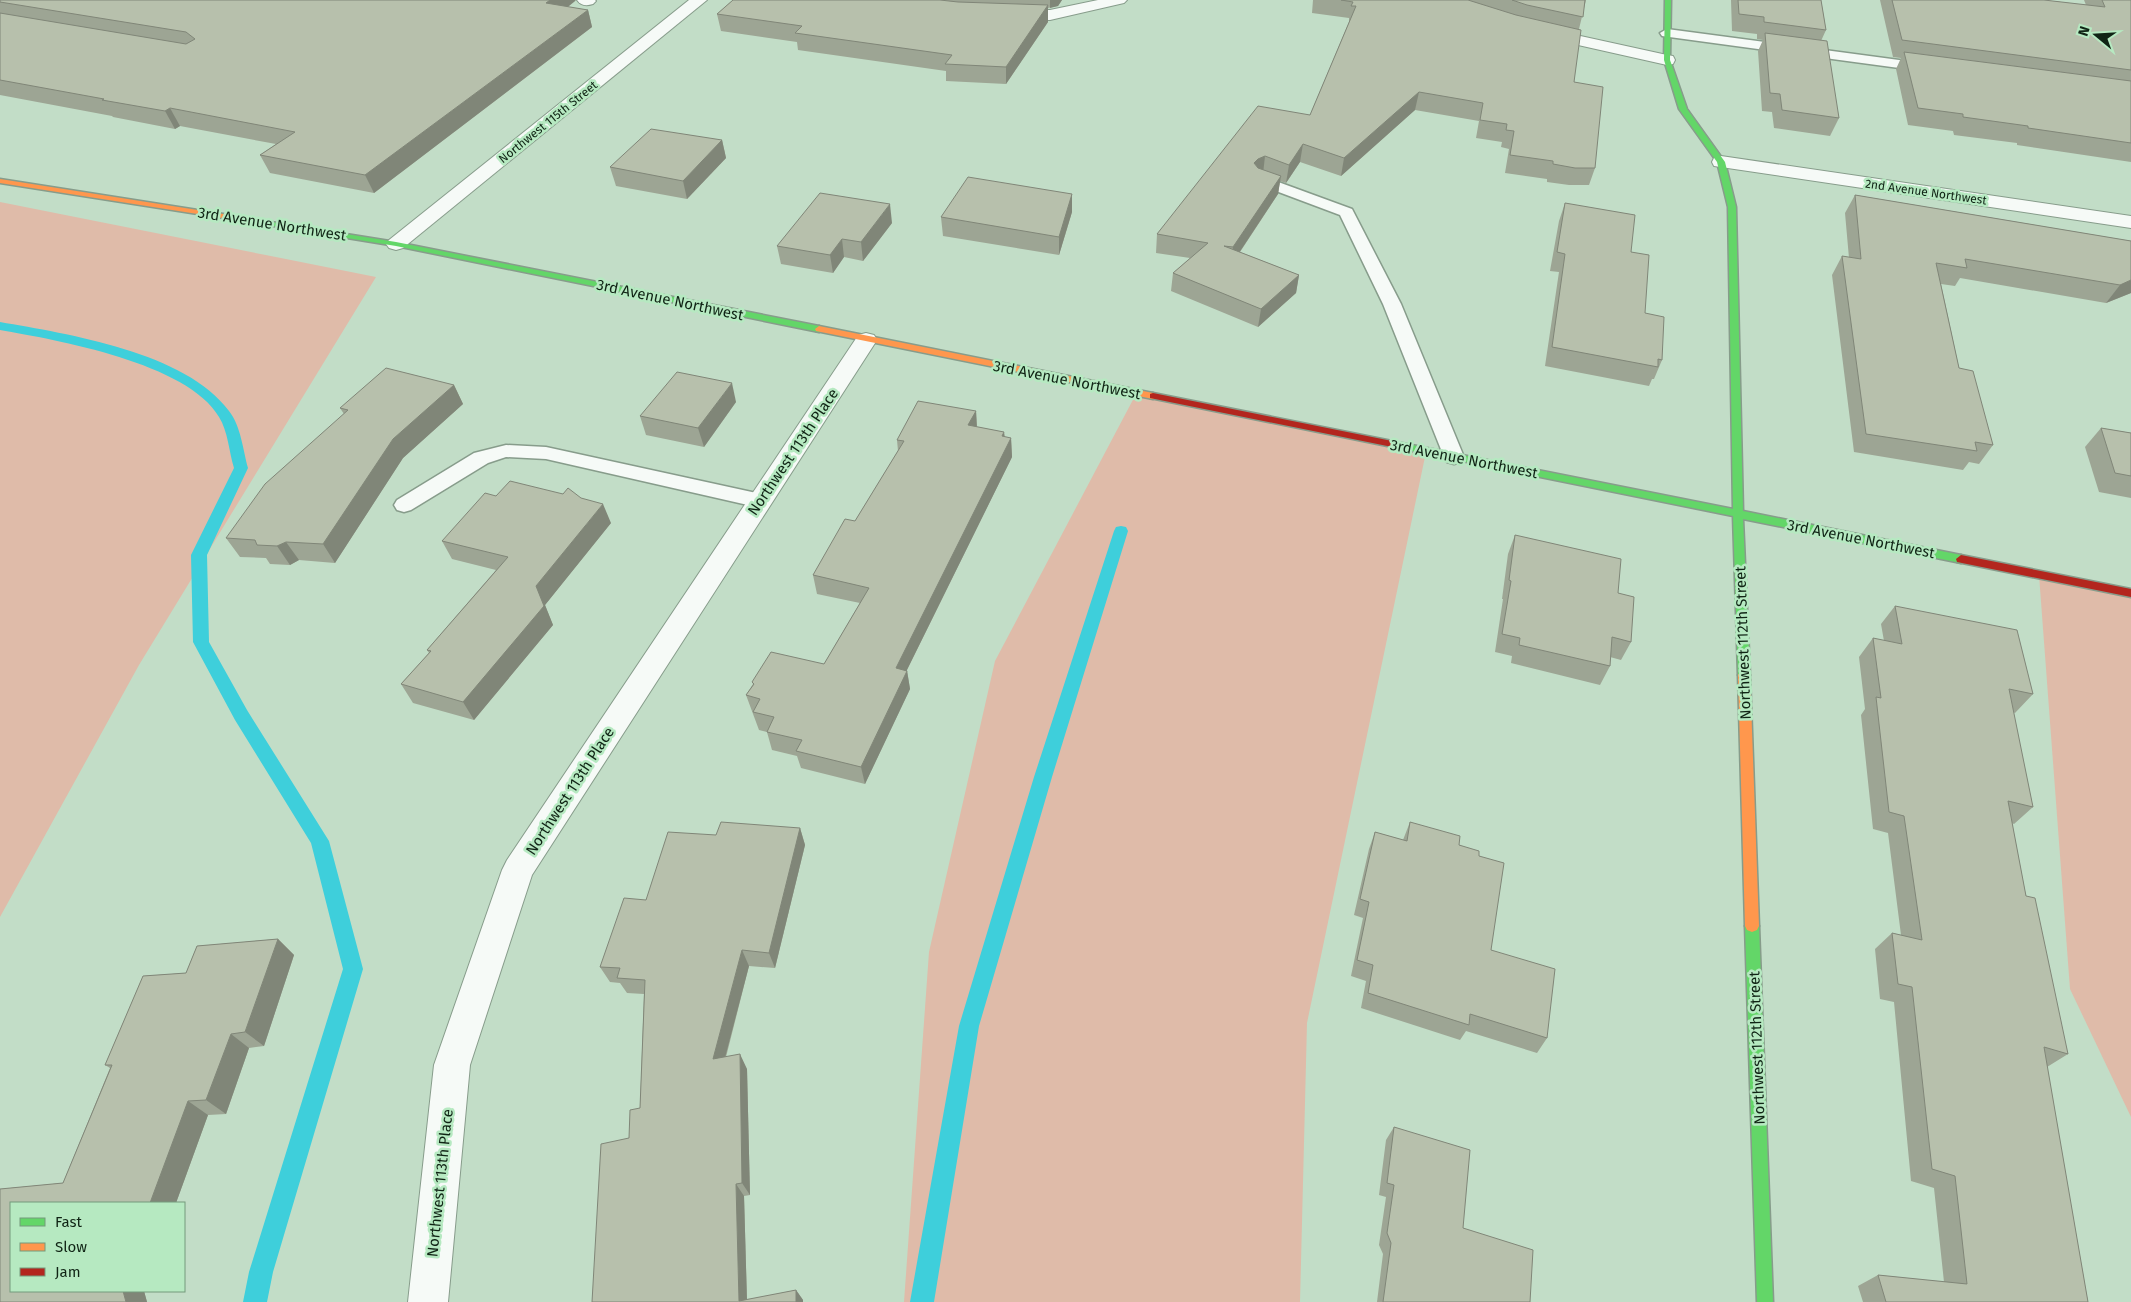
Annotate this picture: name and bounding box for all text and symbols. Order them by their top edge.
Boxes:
north arrow [2071,10,2121,60]
text: N [2075,24,2094,38]
street label: Northwest 115th Street [496,78,601,166]
street label: 2nd Avenue Northwest [1864,177,1988,208]
street label: 3rd Avenue Northwest [197,203,348,245]
street label: 3rd Avenue Northwest [595,276,746,325]
street label: 3rd Avenue Northwest [992,357,1143,403]
street label: Northwest 113th Place [744,385,842,519]
street label: 3rd Avenue Northwest [1389,436,1540,482]
street label: 3rd Avenue Northwest [1786,516,1937,562]
street label: Northwest 112th Street [1731,565,1755,720]
street label: Northwest 113th Place [522,724,618,858]
street label: Northwest 112th Street [1745,970,1769,1125]
street label: Northwest 113th Place [423,1108,457,1258]
legend [10,1202,185,1292]
text: Fast [55,1213,82,1231]
text: Slow [55,1238,87,1256]
text: Jam [55,1263,81,1281]

